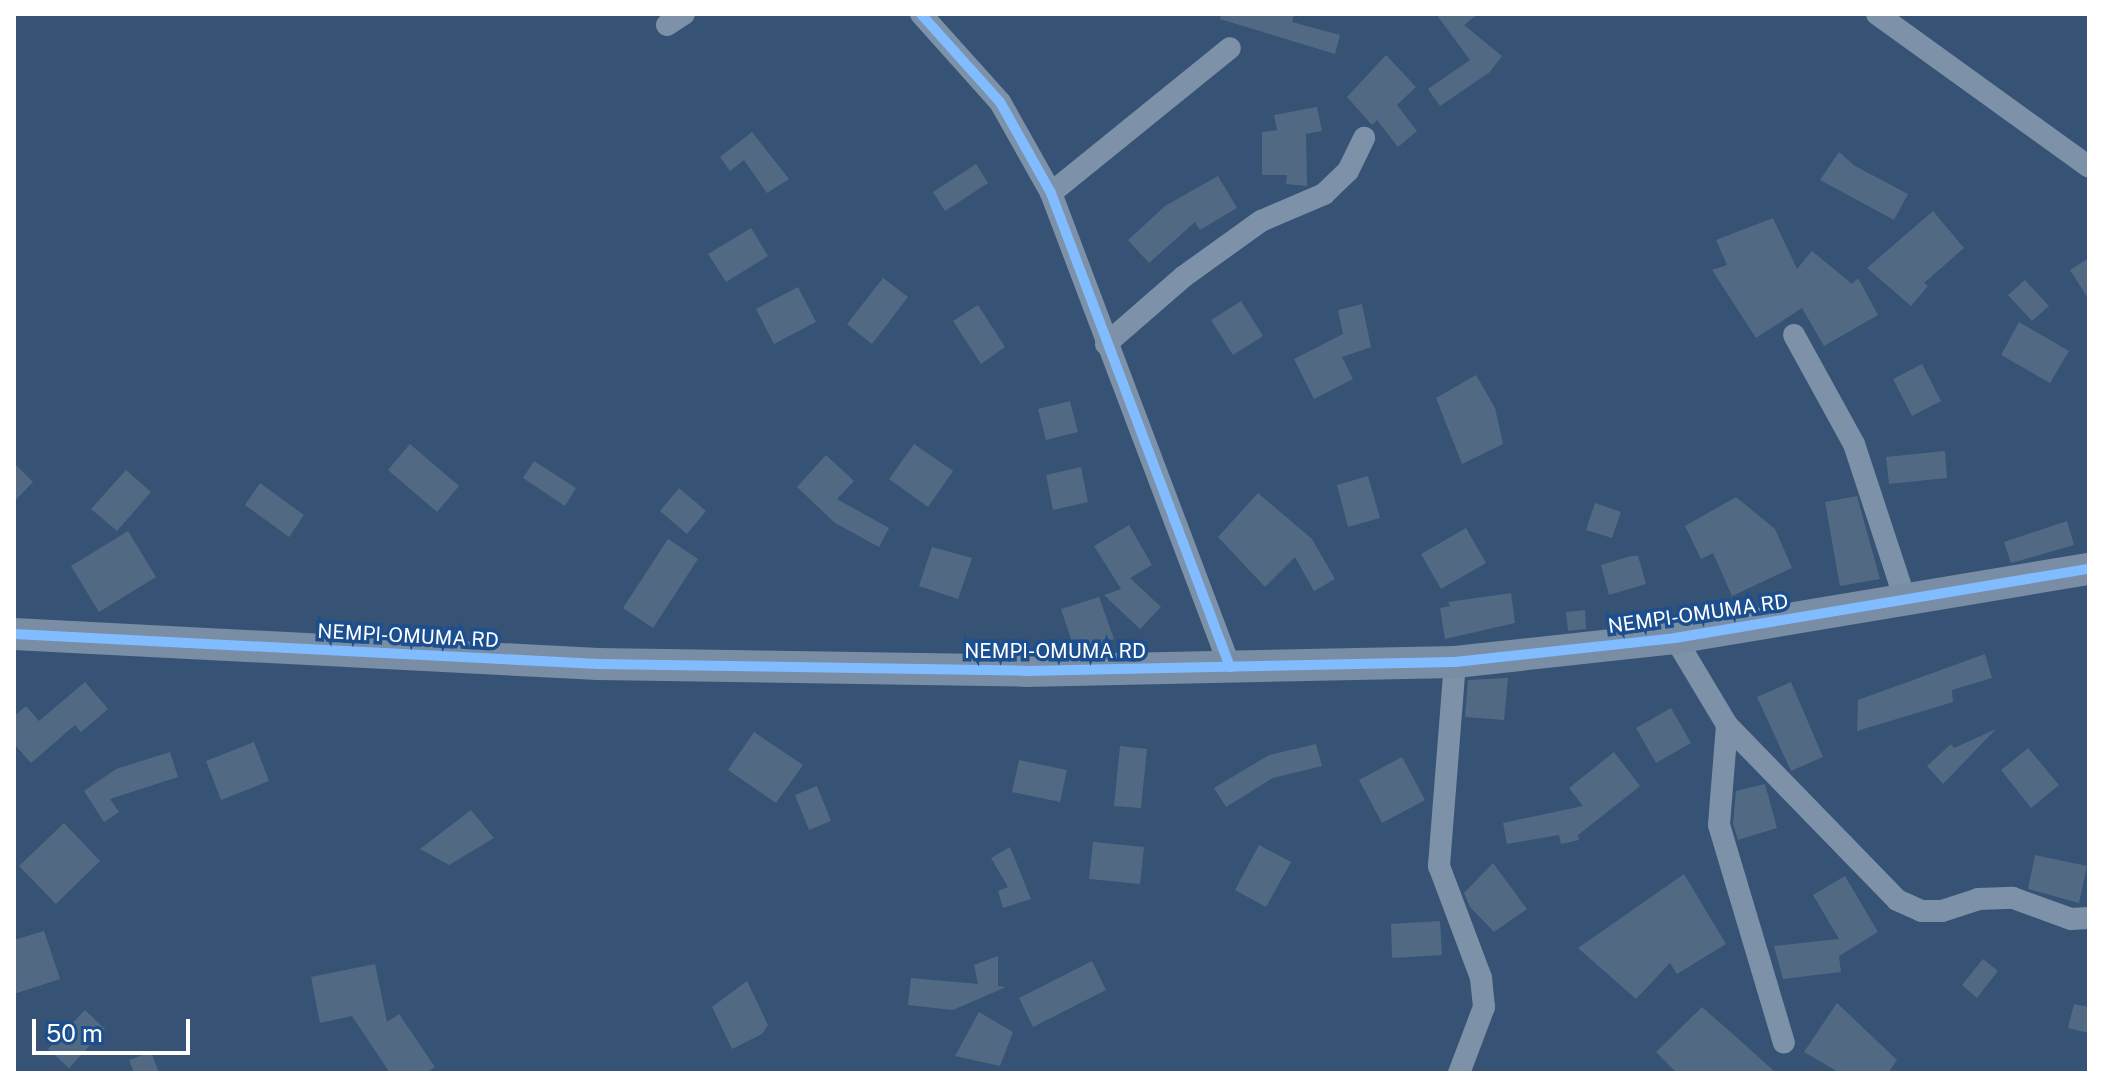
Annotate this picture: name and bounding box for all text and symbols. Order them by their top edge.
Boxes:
street label: NEMPI-OMUMA RD [1606,589,1790,639]
street label: NEMPI-OMUMA RD [317,619,499,653]
street label: NEMPI-OMUMA RD [964,639,1146,663]
scale bar [36,1003,194,1053]
text: 50 m [46,1019,103,1047]

